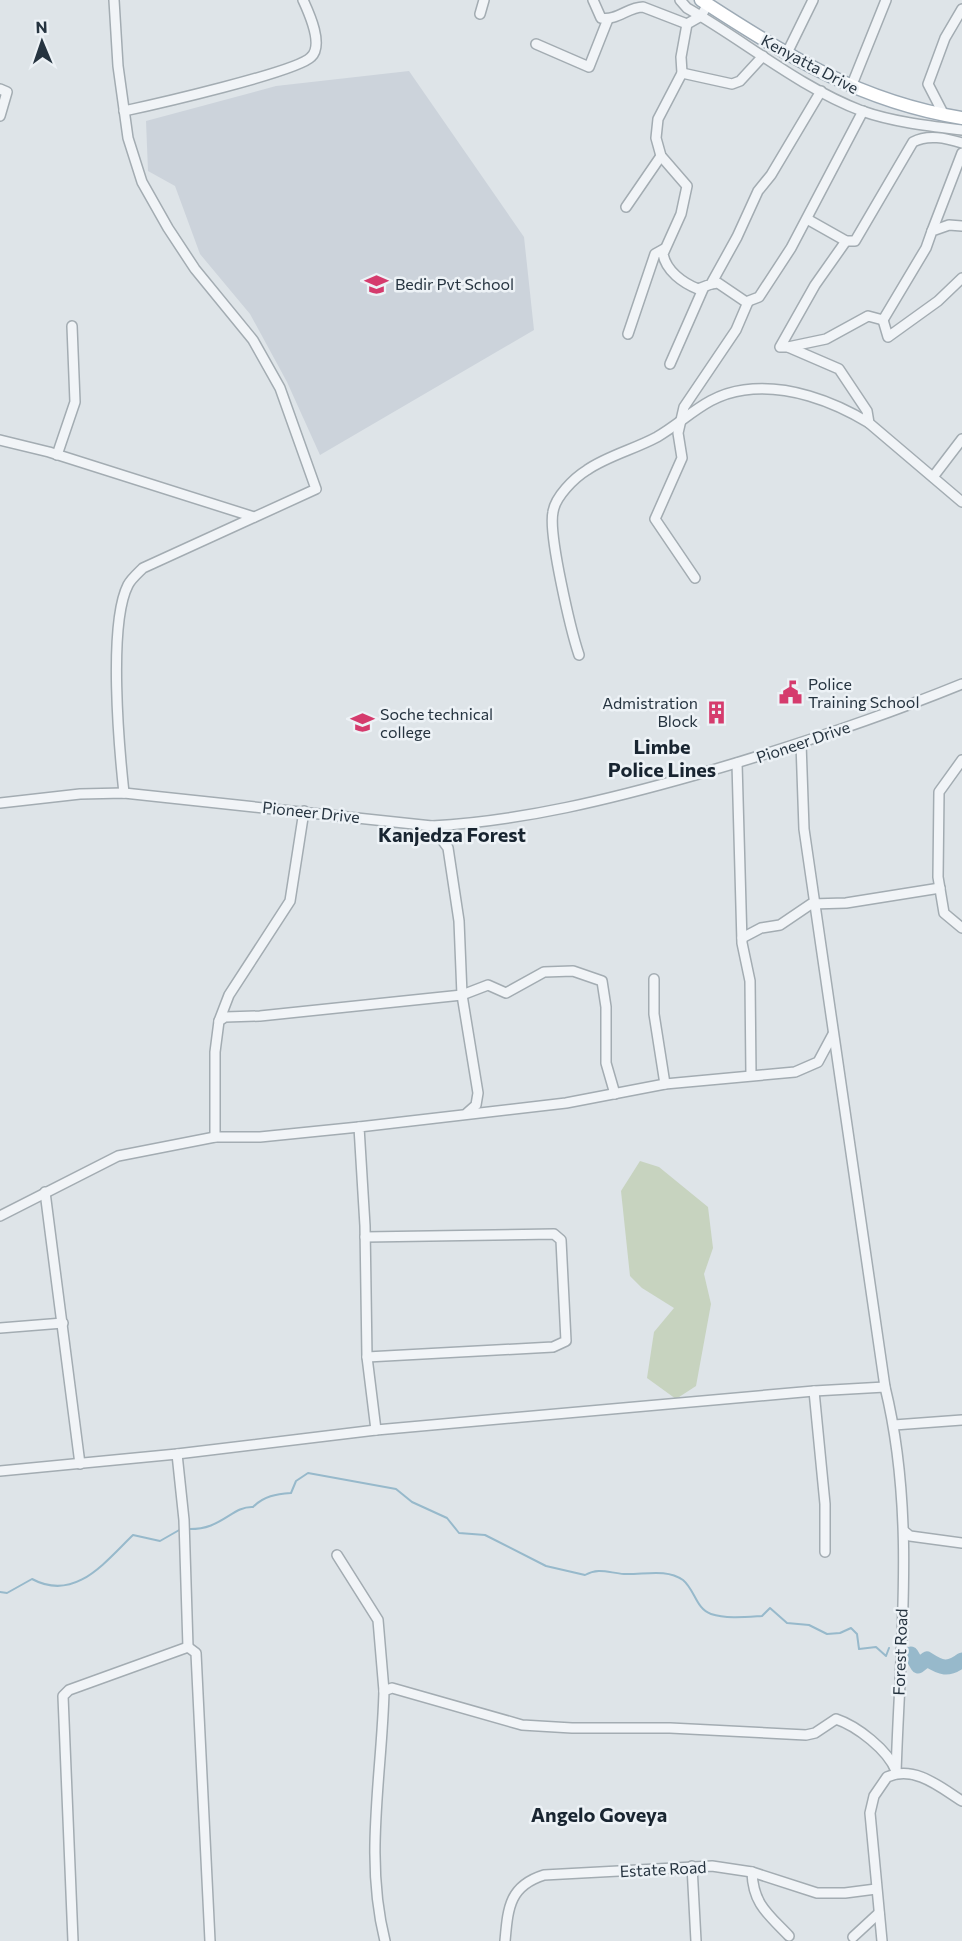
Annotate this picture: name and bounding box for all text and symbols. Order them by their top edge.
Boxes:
north arrow [12,12,72,72]
text: N [35,17,48,36]
street label: Kenyatta Drive [758,30,862,97]
school or university icon: Bedir Pvt School [364,271,390,297]
place label: Bedir Pvt School [395,274,514,293]
place label: Police Training School [808,674,919,711]
public building icon: Police Training School [777,680,803,706]
place label: Admistration Block [602,693,698,730]
building icon: Admistration Block [703,699,729,725]
place label: Soche technical college [380,704,493,741]
school or university icon: Soche technical college [349,710,375,736]
street label: Pioneer Drive [753,717,852,766]
district label: Limbe Police Lines [608,734,716,781]
street label: Pioneer Drive [261,797,361,826]
district label: Kanjedza Forest [378,822,526,846]
street label: Forest Road [888,1608,911,1696]
district label: Angelo Goveya [531,1802,667,1826]
street label: Estate Road [619,1857,707,1880]

